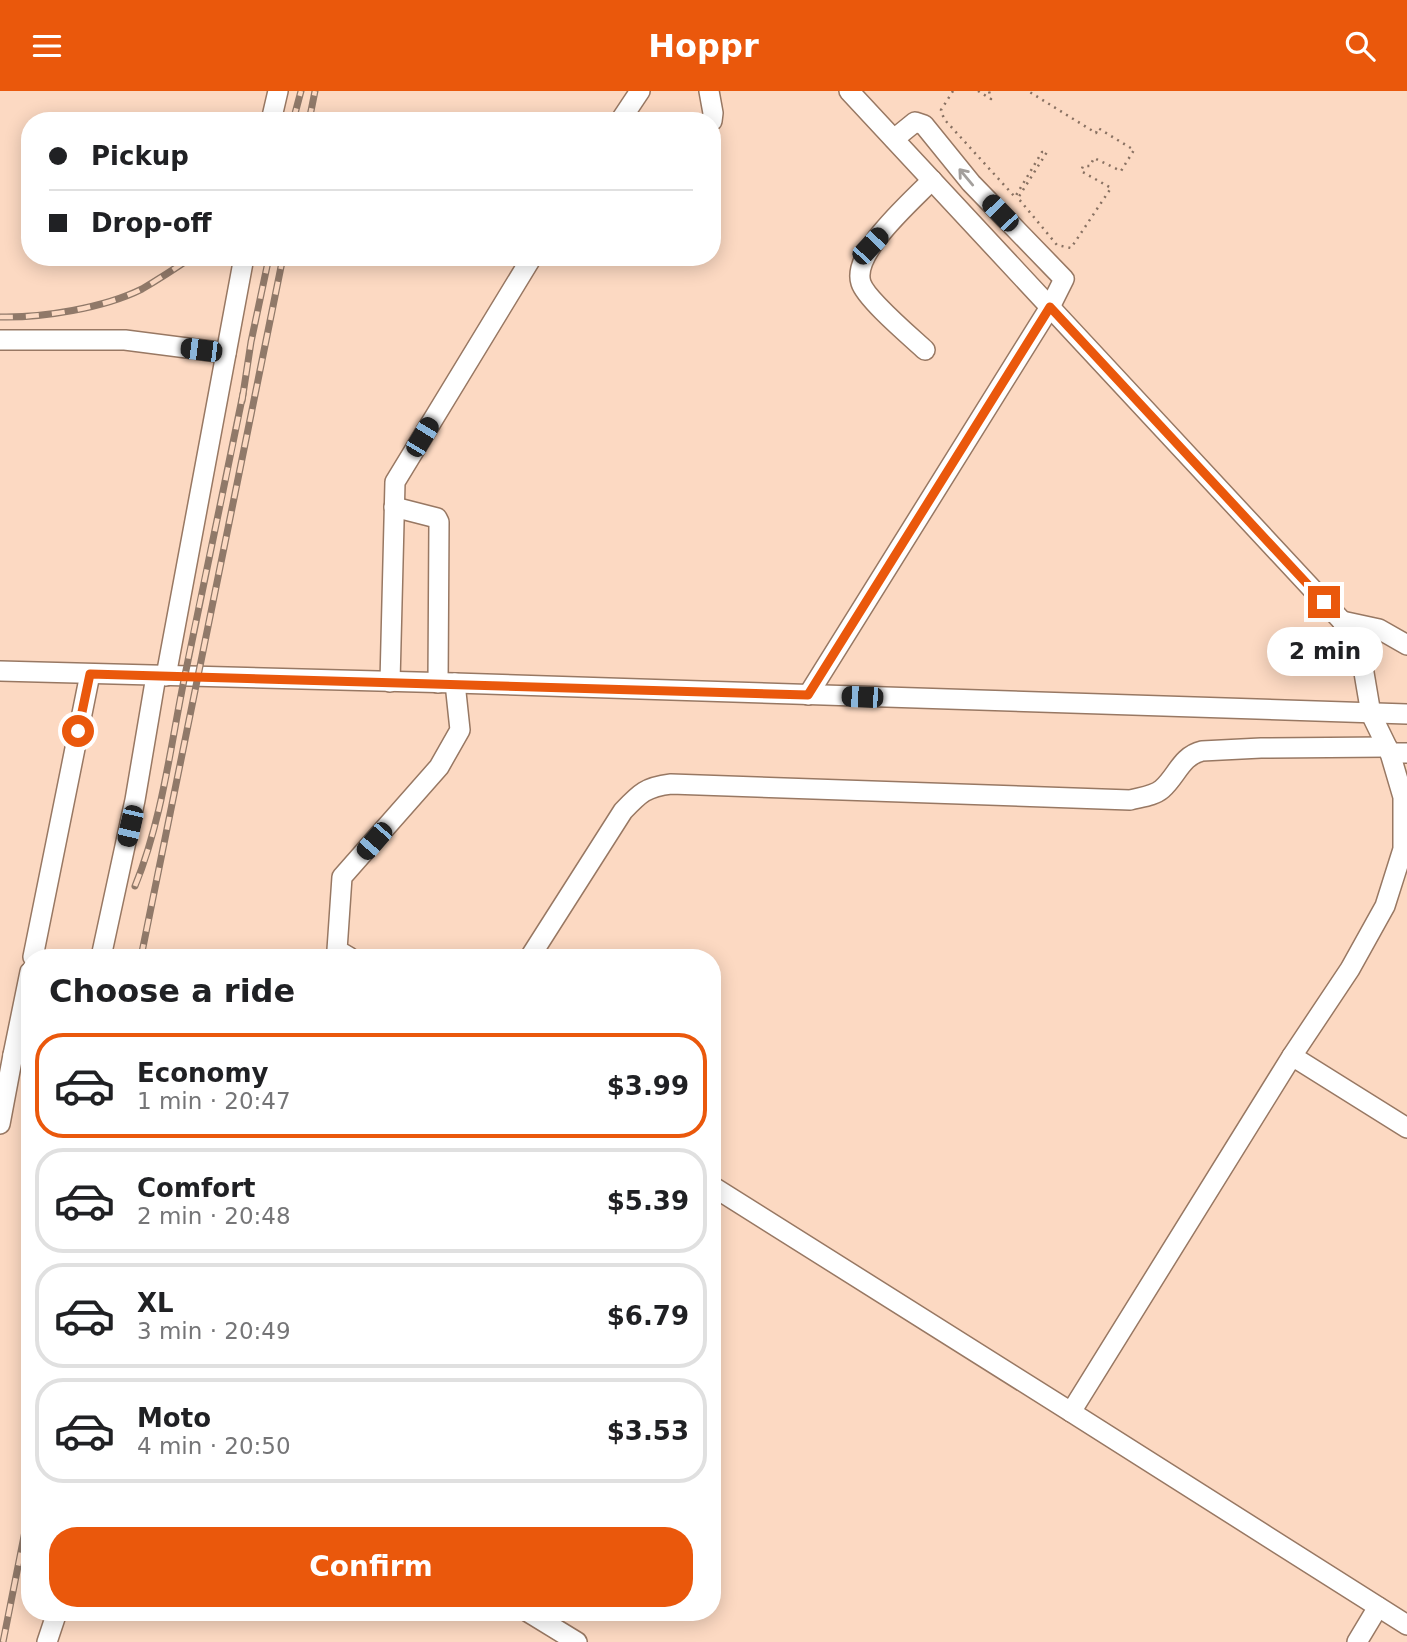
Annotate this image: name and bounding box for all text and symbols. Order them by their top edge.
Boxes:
icon: menu [28,27,66,65]
text: Hoppr [648,27,759,65]
icon: search [1341,27,1379,65]
text: Pickup [91,141,189,171]
one-way arrow [958,168,974,186]
car [978,191,1023,235]
text: Drop-off [91,208,212,238]
car [848,223,893,269]
car [179,337,224,363]
car [403,414,442,460]
route end [1308,586,1340,618]
callout: 2 min [1266,627,1382,675]
text: 2 min [1289,638,1361,664]
car [841,686,884,708]
route start [62,715,94,747]
car [116,803,145,849]
car [353,818,396,864]
text: Choose a ride [49,972,295,1010]
icon: car [53,1054,116,1117]
text: Economy [137,1058,268,1088]
text: $3.99 [607,1071,689,1101]
text: 1 min · 20:47 [137,1088,291,1114]
icon: car [53,1169,116,1232]
text: Comfort [137,1173,255,1203]
text: $5.39 [607,1186,689,1216]
text: 2 min · 20:48 [137,1203,291,1229]
icon: car [53,1284,116,1347]
text: XL [137,1288,174,1318]
text: $6.79 [607,1301,689,1331]
text: 3 min · 20:49 [137,1318,291,1344]
icon: car [53,1399,116,1462]
text: Moto [137,1403,211,1433]
text: $3.53 [607,1416,689,1446]
text: 4 min · 20:50 [137,1433,291,1459]
button: Confirm [49,1527,693,1607]

